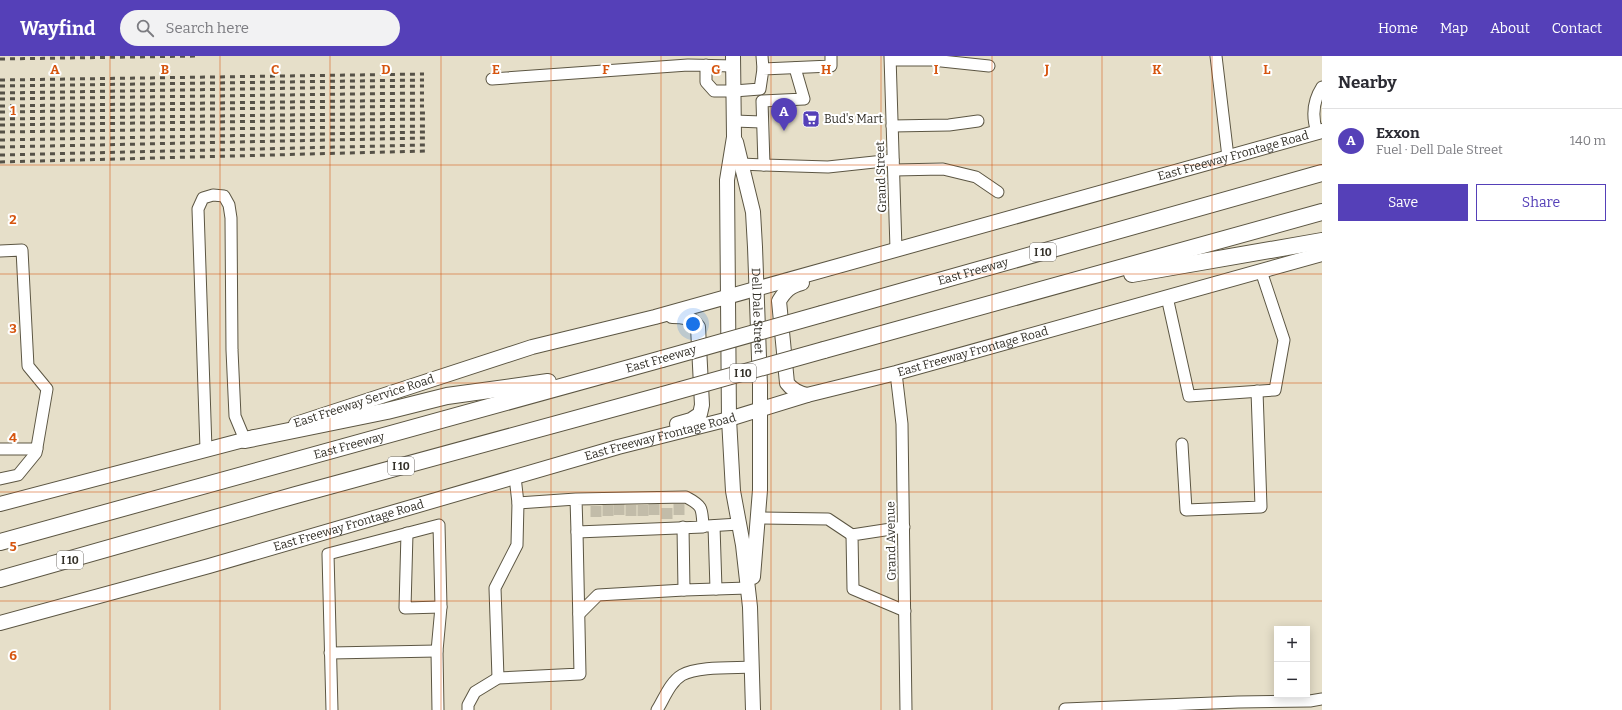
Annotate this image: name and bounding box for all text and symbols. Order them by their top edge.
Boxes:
search box [120,10,400,46]
text: Wayfind [20,17,96,40]
icon: search [134,17,156,39]
text: Search here [166,19,249,37]
text: Home [1378,20,1418,37]
text: Map [1440,20,1468,37]
text: About [1490,20,1530,37]
text: Contact [1552,20,1602,37]
text: A [50,62,60,77]
text: B [161,62,169,77]
text: C [271,62,279,77]
text: D [381,62,391,77]
text: E [492,62,500,77]
text: F [602,62,610,77]
text: G [711,62,721,77]
text: H [821,62,831,77]
text: I [934,62,939,77]
text: J [1044,62,1050,77]
text: K [1152,62,1162,77]
text: L [1263,62,1271,77]
text: Nearby [1338,72,1397,93]
pin: A [771,98,797,131]
text: 1 [10,103,16,118]
supermarket icon: Bud's Mart [801,109,821,129]
place label: Bud's Mart [824,112,884,126]
text: Exxon [1376,124,1420,142]
street label: East Freeway Frontage Road [1156,128,1310,183]
text: A [1346,133,1356,148]
text: 140 m [1570,133,1606,148]
street label: Grand Street [873,140,889,213]
text: Fuel · Dell Dale Street [1376,142,1503,157]
button: Save [1338,184,1468,221]
button: Share [1476,184,1606,221]
text: 2 [9,212,17,227]
road number: I 10 [1030,243,1056,261]
street label: East Freeway [936,255,1011,288]
street label: Dell Dale Street [749,268,766,355]
your location [683,314,703,334]
text: 3 [9,321,17,336]
street label: East Freeway Frontage Road [896,324,1050,379]
street label: East Freeway [624,342,698,376]
road number: I 10 [730,364,756,382]
street label: East Freeway Service Road [292,372,436,430]
street label: East Freeway Frontage Road [583,410,738,463]
street label: East Freeway [312,429,386,462]
text: 4 [9,430,17,445]
road number: I 10 [388,457,414,475]
street label: East Freeway Frontage Road [272,497,425,554]
street label: Grand Avenue [883,501,899,581]
text: 5 [9,539,17,554]
road number: I 10 [57,551,83,569]
map controls [1274,626,1310,698]
button: + [1274,626,1310,662]
text: 6 [9,648,17,663]
button: − [1274,662,1310,698]

